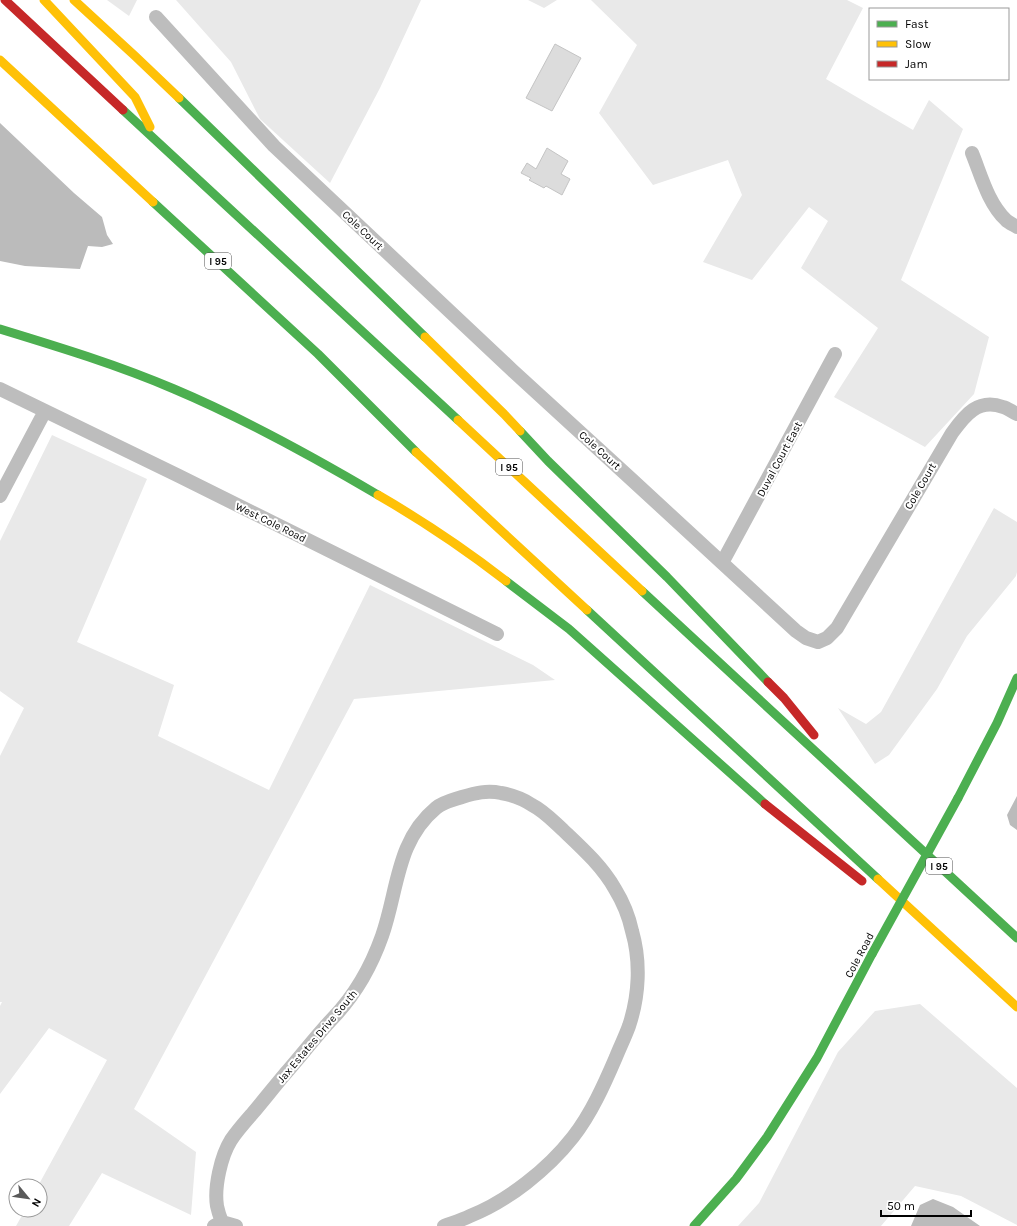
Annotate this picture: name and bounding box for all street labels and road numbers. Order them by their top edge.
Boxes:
street label: Cole Court [339,208,386,253]
road number: I 95 [205,253,231,269]
street label: Duval Court East [754,419,805,499]
street label: Cole Court [576,428,623,472]
road number: I 95 [496,459,522,475]
street label: Cole Court [902,461,939,512]
street label: West Cole Road [233,500,308,545]
road number: I 95 [926,858,952,874]
street label: Cole Road [842,930,877,980]
street label: Jax Estates Drive South [275,987,360,1085]

